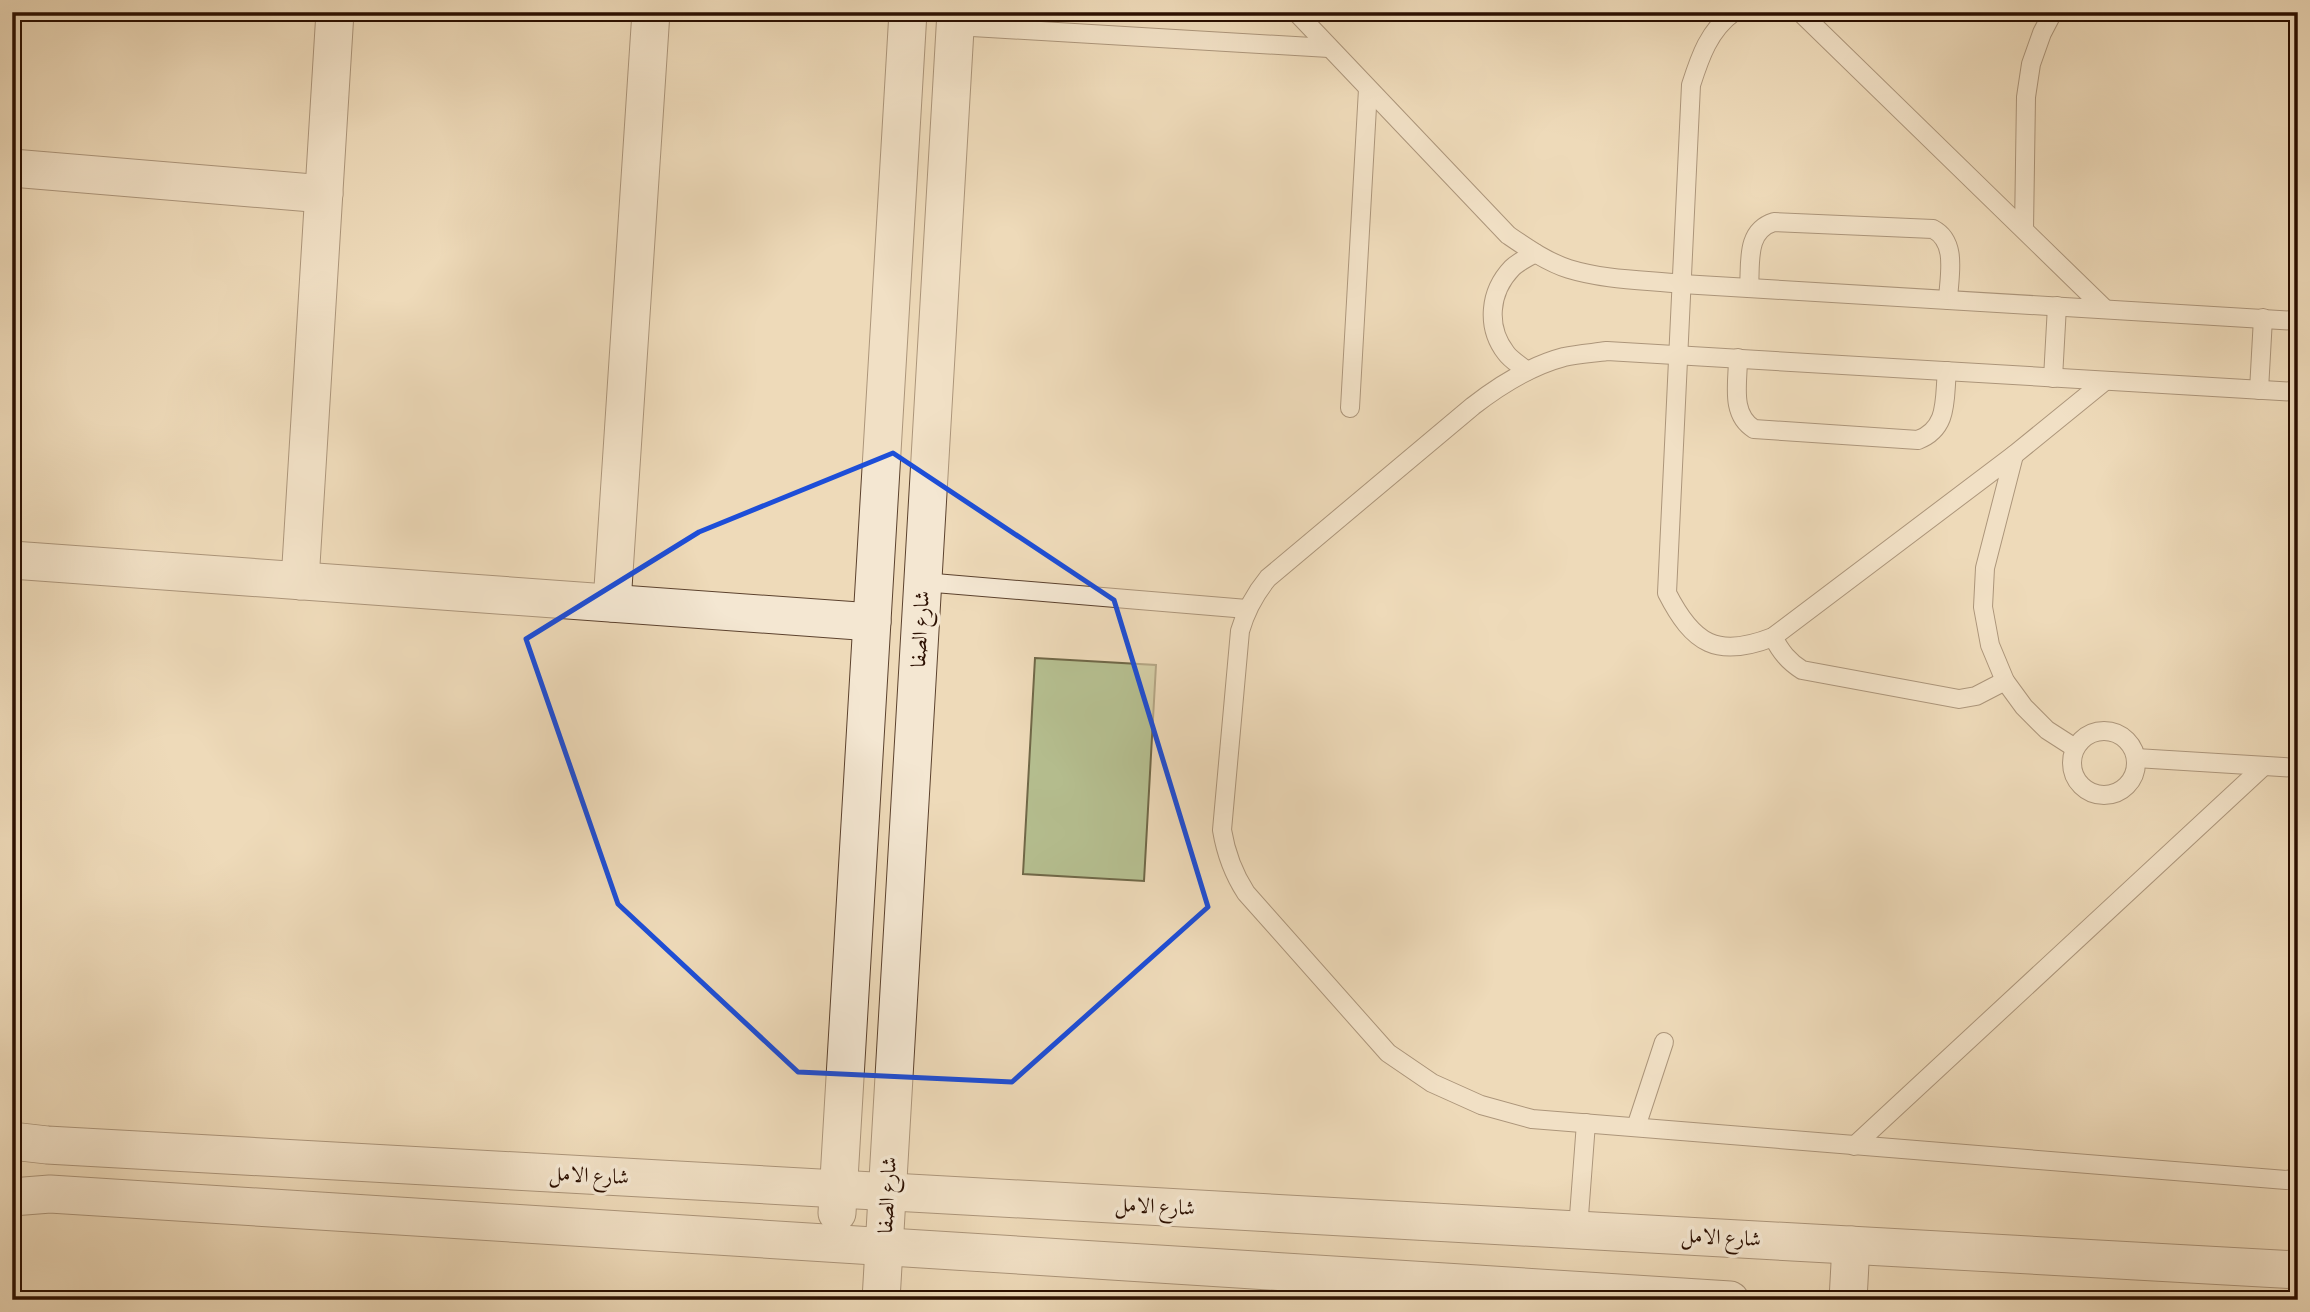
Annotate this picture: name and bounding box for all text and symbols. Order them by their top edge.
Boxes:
street label: شارع الصفا [905,590,940,668]
street label: شارع الصفا [872,1156,907,1234]
street label: شارع الامل [548,1160,630,1195]
street label: شارع الامل [1114,1191,1196,1226]
street label: شارع الامل [1680,1222,1762,1257]

